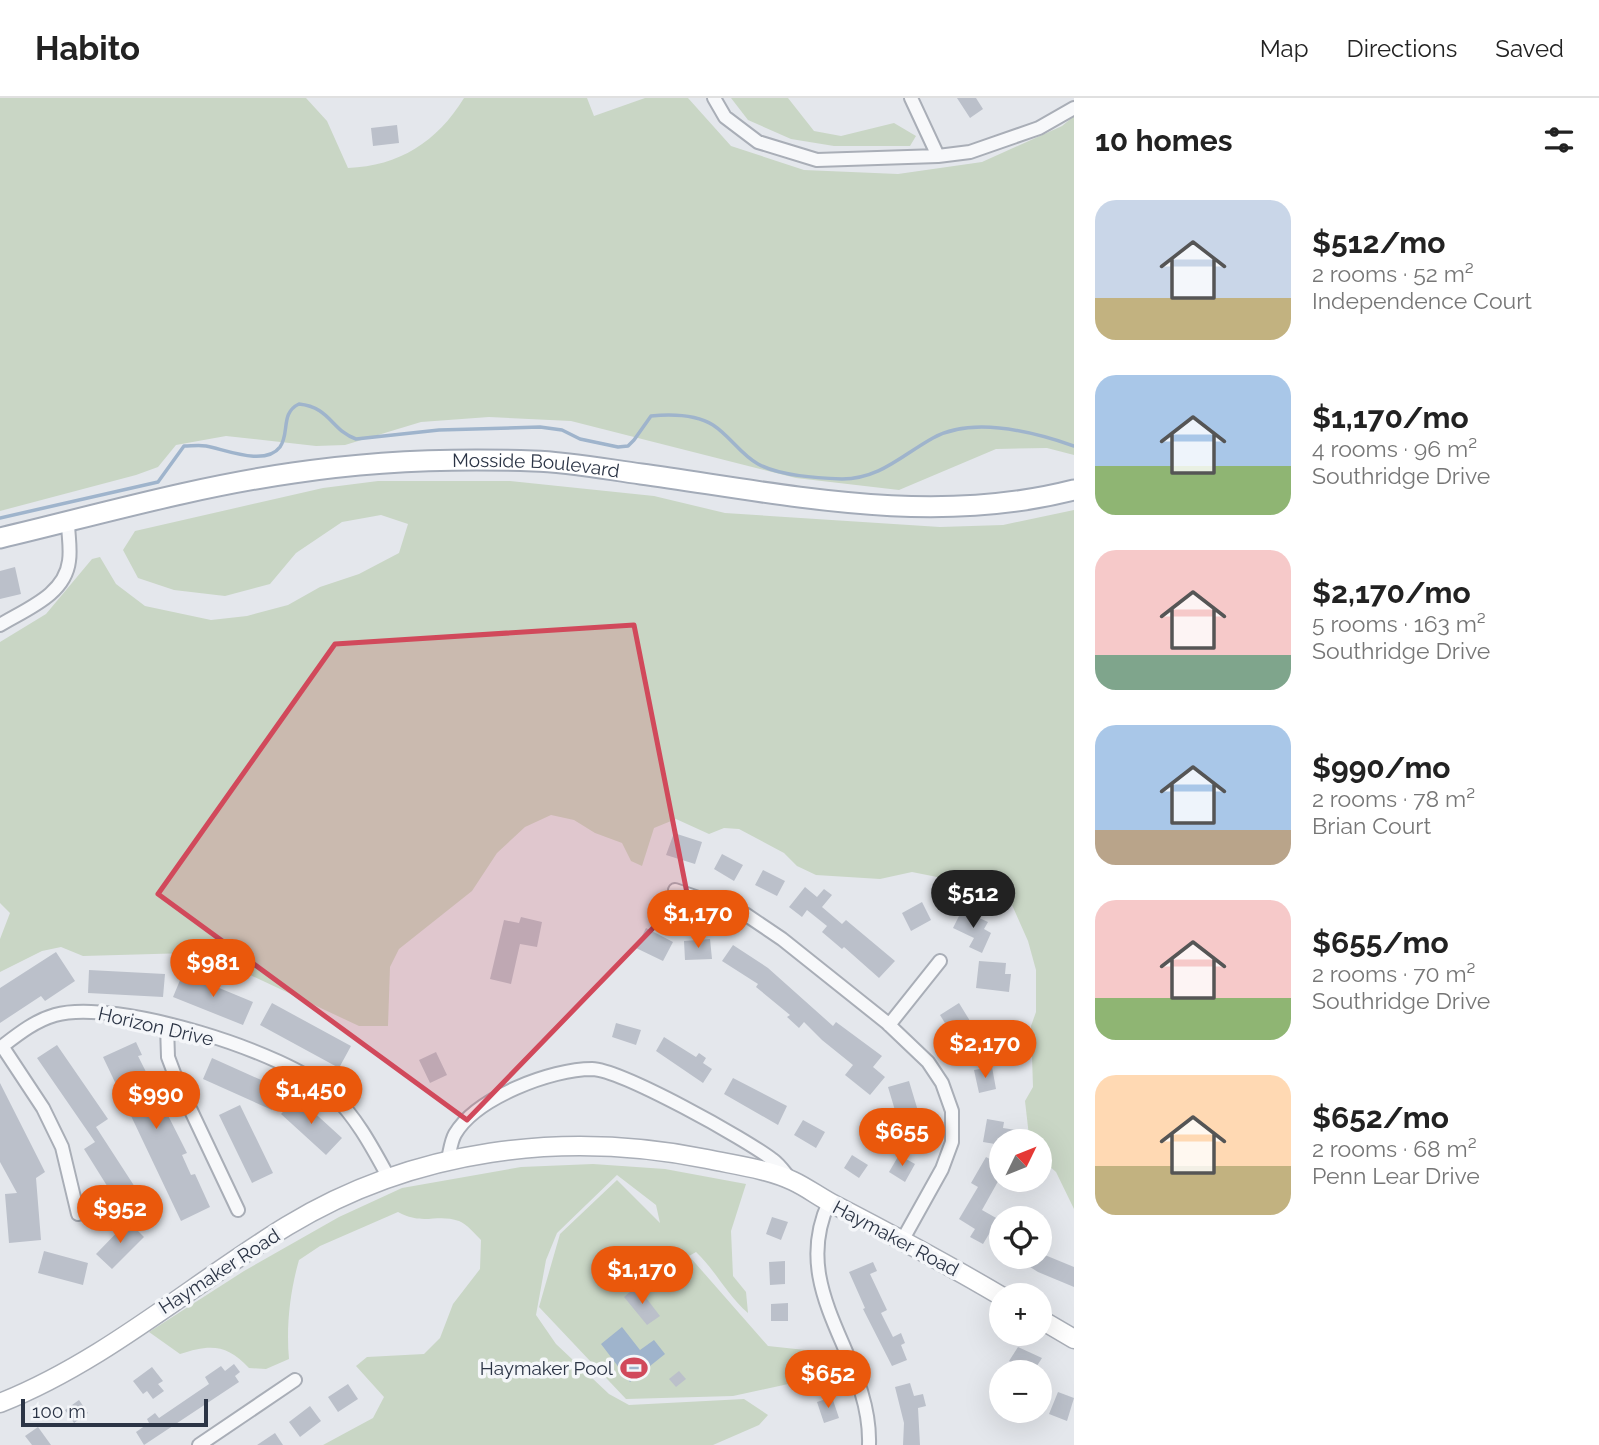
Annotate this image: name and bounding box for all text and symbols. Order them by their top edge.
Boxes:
text: Habito [35,29,140,68]
text: Map [1260,34,1309,63]
text: Directions [1347,34,1457,63]
text: Saved [1495,34,1564,63]
icon: filters [1540,121,1578,159]
text: 10 homes [1095,123,1232,158]
text: $512/mo [1312,225,1445,260]
icon: home [1151,228,1235,312]
text: 2 rooms · 52 m² [1312,260,1474,287]
text: Independence Court [1312,287,1532,314]
text: $1,170/mo [1312,400,1469,435]
icon: home [1151,403,1235,487]
text: 4 rooms · 96 m² [1312,435,1477,462]
street label: Mosside Boulevard [452,449,621,482]
text: Southridge Drive [1312,462,1490,489]
text: $2,170/mo [1312,575,1471,610]
icon: home [1151,578,1235,662]
text: 5 rooms · 163 m² [1312,610,1486,637]
text: Southridge Drive [1312,637,1490,664]
text: $990/mo [1312,750,1451,785]
icon: home [1151,753,1235,837]
text: 2 rooms · 78 m² [1312,785,1475,812]
text: Brian Court [1312,812,1431,839]
pin: $512 [932,870,1014,930]
text: $512 [947,879,999,906]
pin: $1,170 [641,890,755,950]
text: $1,170 [663,899,733,926]
text: $655/mo [1312,925,1449,960]
icon: home [1151,928,1235,1012]
pin: $981 [172,940,254,999]
text: $981 [186,948,240,975]
text: 2 rooms · 70 m² [1312,960,1475,987]
text: Southridge Drive [1312,987,1490,1014]
street label: Horizon Drive [96,1002,216,1050]
pin: $2,170 [928,1020,1042,1080]
text: $2,170 [949,1029,1021,1056]
pin: $1,450 [254,1066,368,1126]
pin: $990 [115,1072,197,1131]
text: $1,450 [275,1075,347,1102]
text: $990 [128,1080,184,1107]
text: $652/mo [1312,1100,1449,1135]
icon: home [1151,1103,1235,1187]
pin: $655 [861,1108,943,1168]
text: $655 [875,1117,929,1144]
north arrow [989,1129,1052,1192]
map controls [989,1129,1052,1423]
text: 2 rooms · 68 m² [1312,1135,1477,1162]
text: Penn Lear Drive [1312,1162,1480,1189]
pin: $952 [79,1186,161,1245]
text: $952 [93,1194,147,1221]
street label: Haymaker Road [829,1196,963,1280]
button: locate [989,1206,1052,1269]
street label: Haymaker Road [155,1224,283,1318]
pin: $1,170 [585,1246,699,1306]
text: $1,170 [607,1255,677,1282]
button: + [989,1283,1052,1346]
pin: $652 [787,1350,869,1410]
sports icon: Haymaker Pool [619,1353,649,1383]
place label: Haymaker Pool [480,1357,614,1379]
text: $652 [801,1359,855,1386]
button: − [989,1360,1052,1423]
scale bar [21,1396,208,1428]
text: 100 m [32,1400,86,1422]

